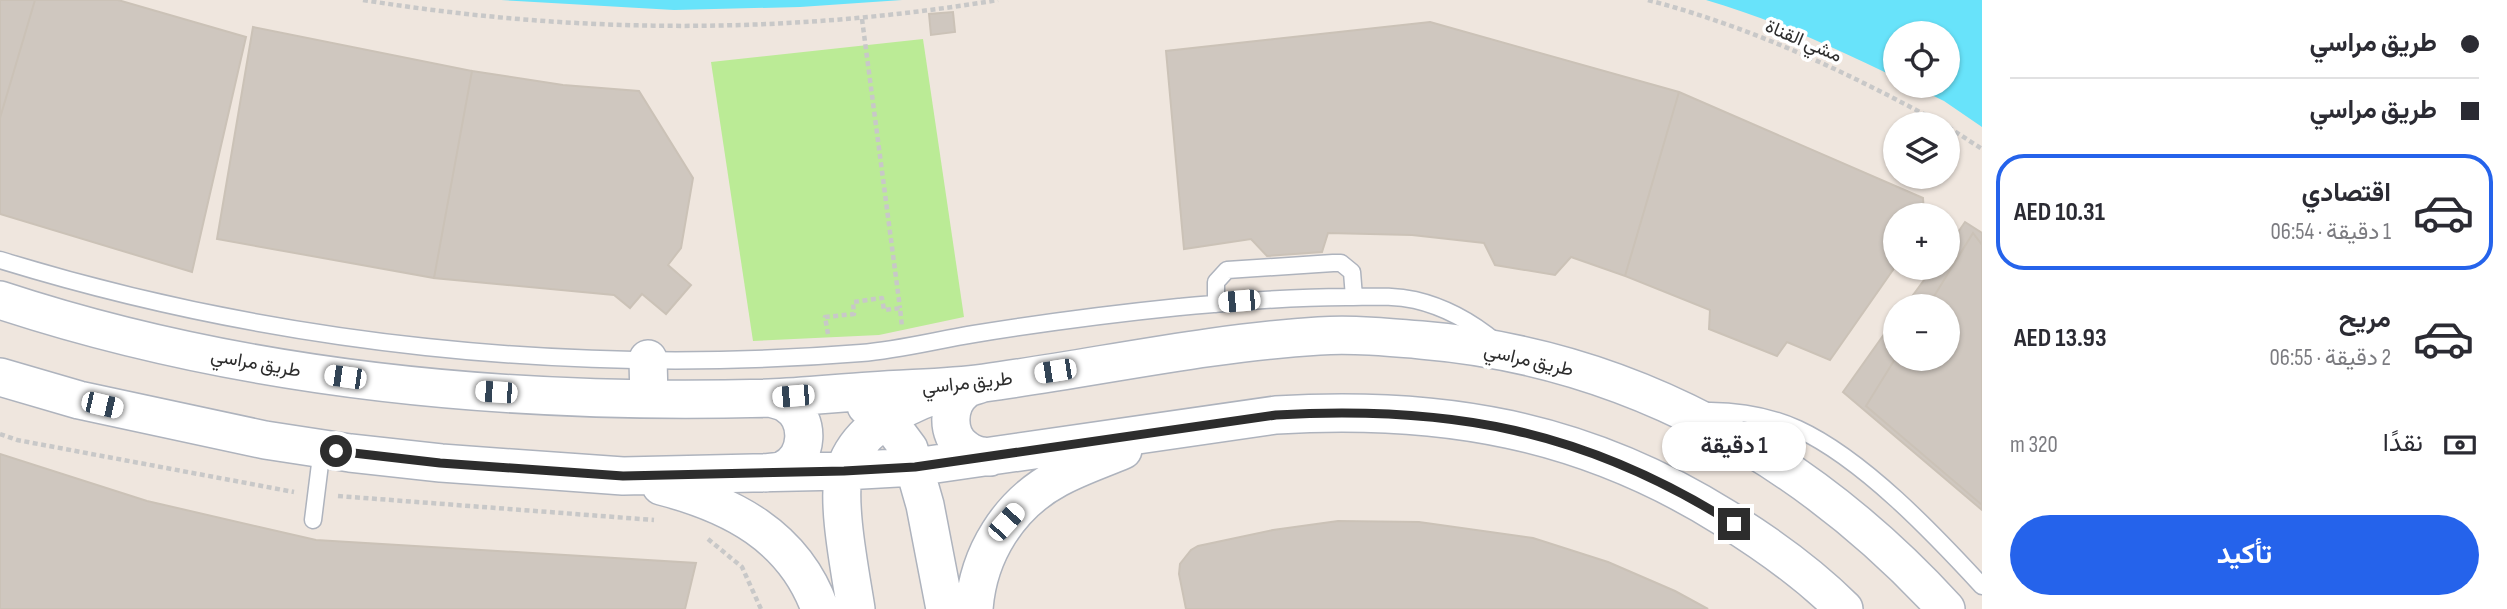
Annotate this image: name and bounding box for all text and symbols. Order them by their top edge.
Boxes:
street label: مشي القناة [1760,15,1845,71]
map controls [1883,21,1960,371]
button: locate [1883,21,1960,98]
text: طريق مراسي [2310,28,2437,59]
text: طريق مراسي [2310,95,2437,126]
button: layers [1883,112,1960,189]
text: اقتصادي [2302,178,2391,209]
icon: car [2412,181,2475,244]
text: AED 10.31 [2014,197,2105,228]
button: + [1883,203,1960,280]
text: 1 دقيقة · 06:54 [2271,218,2391,246]
car [1218,289,1261,313]
button: − [1883,294,1960,371]
text: مريح [2339,304,2391,335]
icon: car [2412,307,2475,370]
text: AED 13.93 [2014,323,2107,354]
street label: طريق مراسي [1481,339,1576,385]
street label: طريق مراسي [208,344,303,386]
text: 2 دقيقة · 06:55 [2270,344,2391,372]
car [1033,357,1078,385]
car [323,364,368,390]
street label: طريق مراسي [921,367,1014,403]
car [475,380,518,404]
car [772,384,815,408]
car [80,390,125,420]
callout: 1 دقيقة [1662,422,1806,472]
icon: cash [2441,426,2479,464]
text: نقدًا [2383,428,2423,459]
text: 320 m [2010,431,2058,459]
text: 1 دقيقة [1701,432,1767,460]
route start [320,435,352,467]
car [985,499,1028,545]
route end [1718,508,1750,540]
button: تأكيد [2010,515,2479,595]

